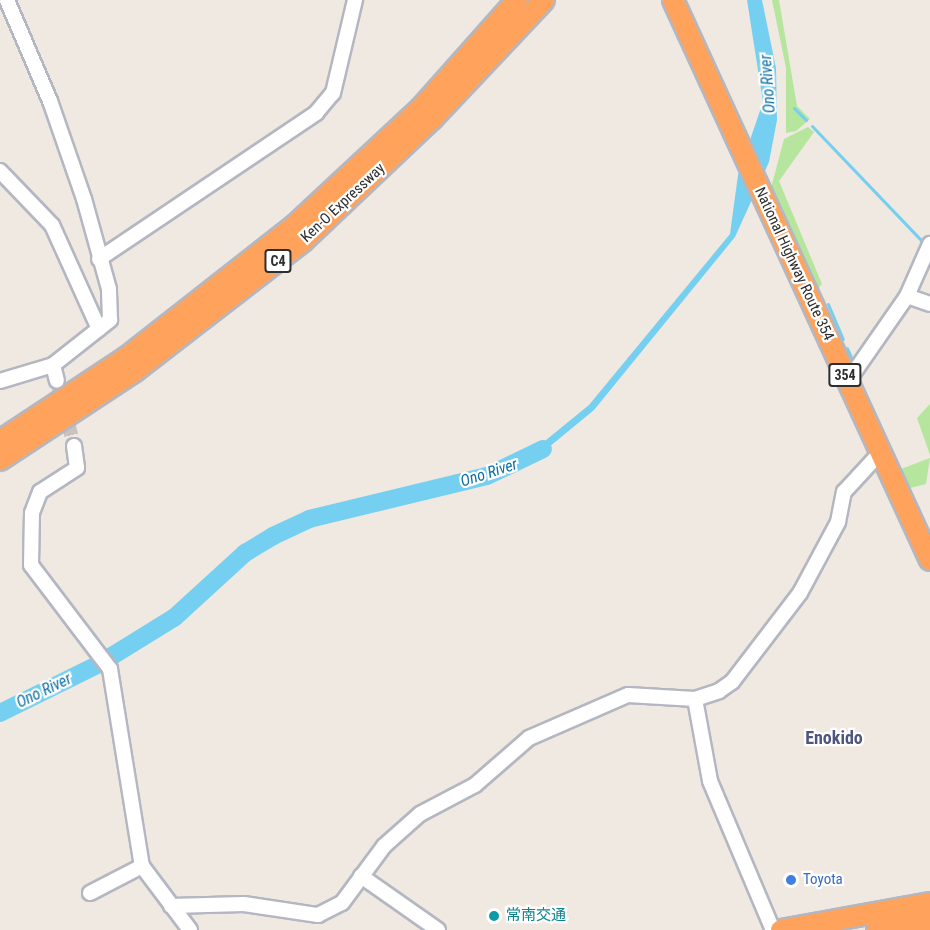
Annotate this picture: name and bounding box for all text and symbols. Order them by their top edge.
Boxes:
water label: Ono River [756,54,780,114]
street label: Ken-O Expressway [297,160,389,246]
street label: National Highway Route 354 [751,185,837,343]
road number: C4 [263,250,293,272]
road number: 354 [827,364,863,386]
water label: Ono River [458,455,520,491]
water label: Ono River [13,670,75,712]
district label: Enokido [805,727,863,749]
place label: Toyota [803,871,843,889]
marker: Toyota [784,873,798,887]
place label: 常南交通 [506,907,566,925]
marker: 常南交通 [487,909,501,923]

